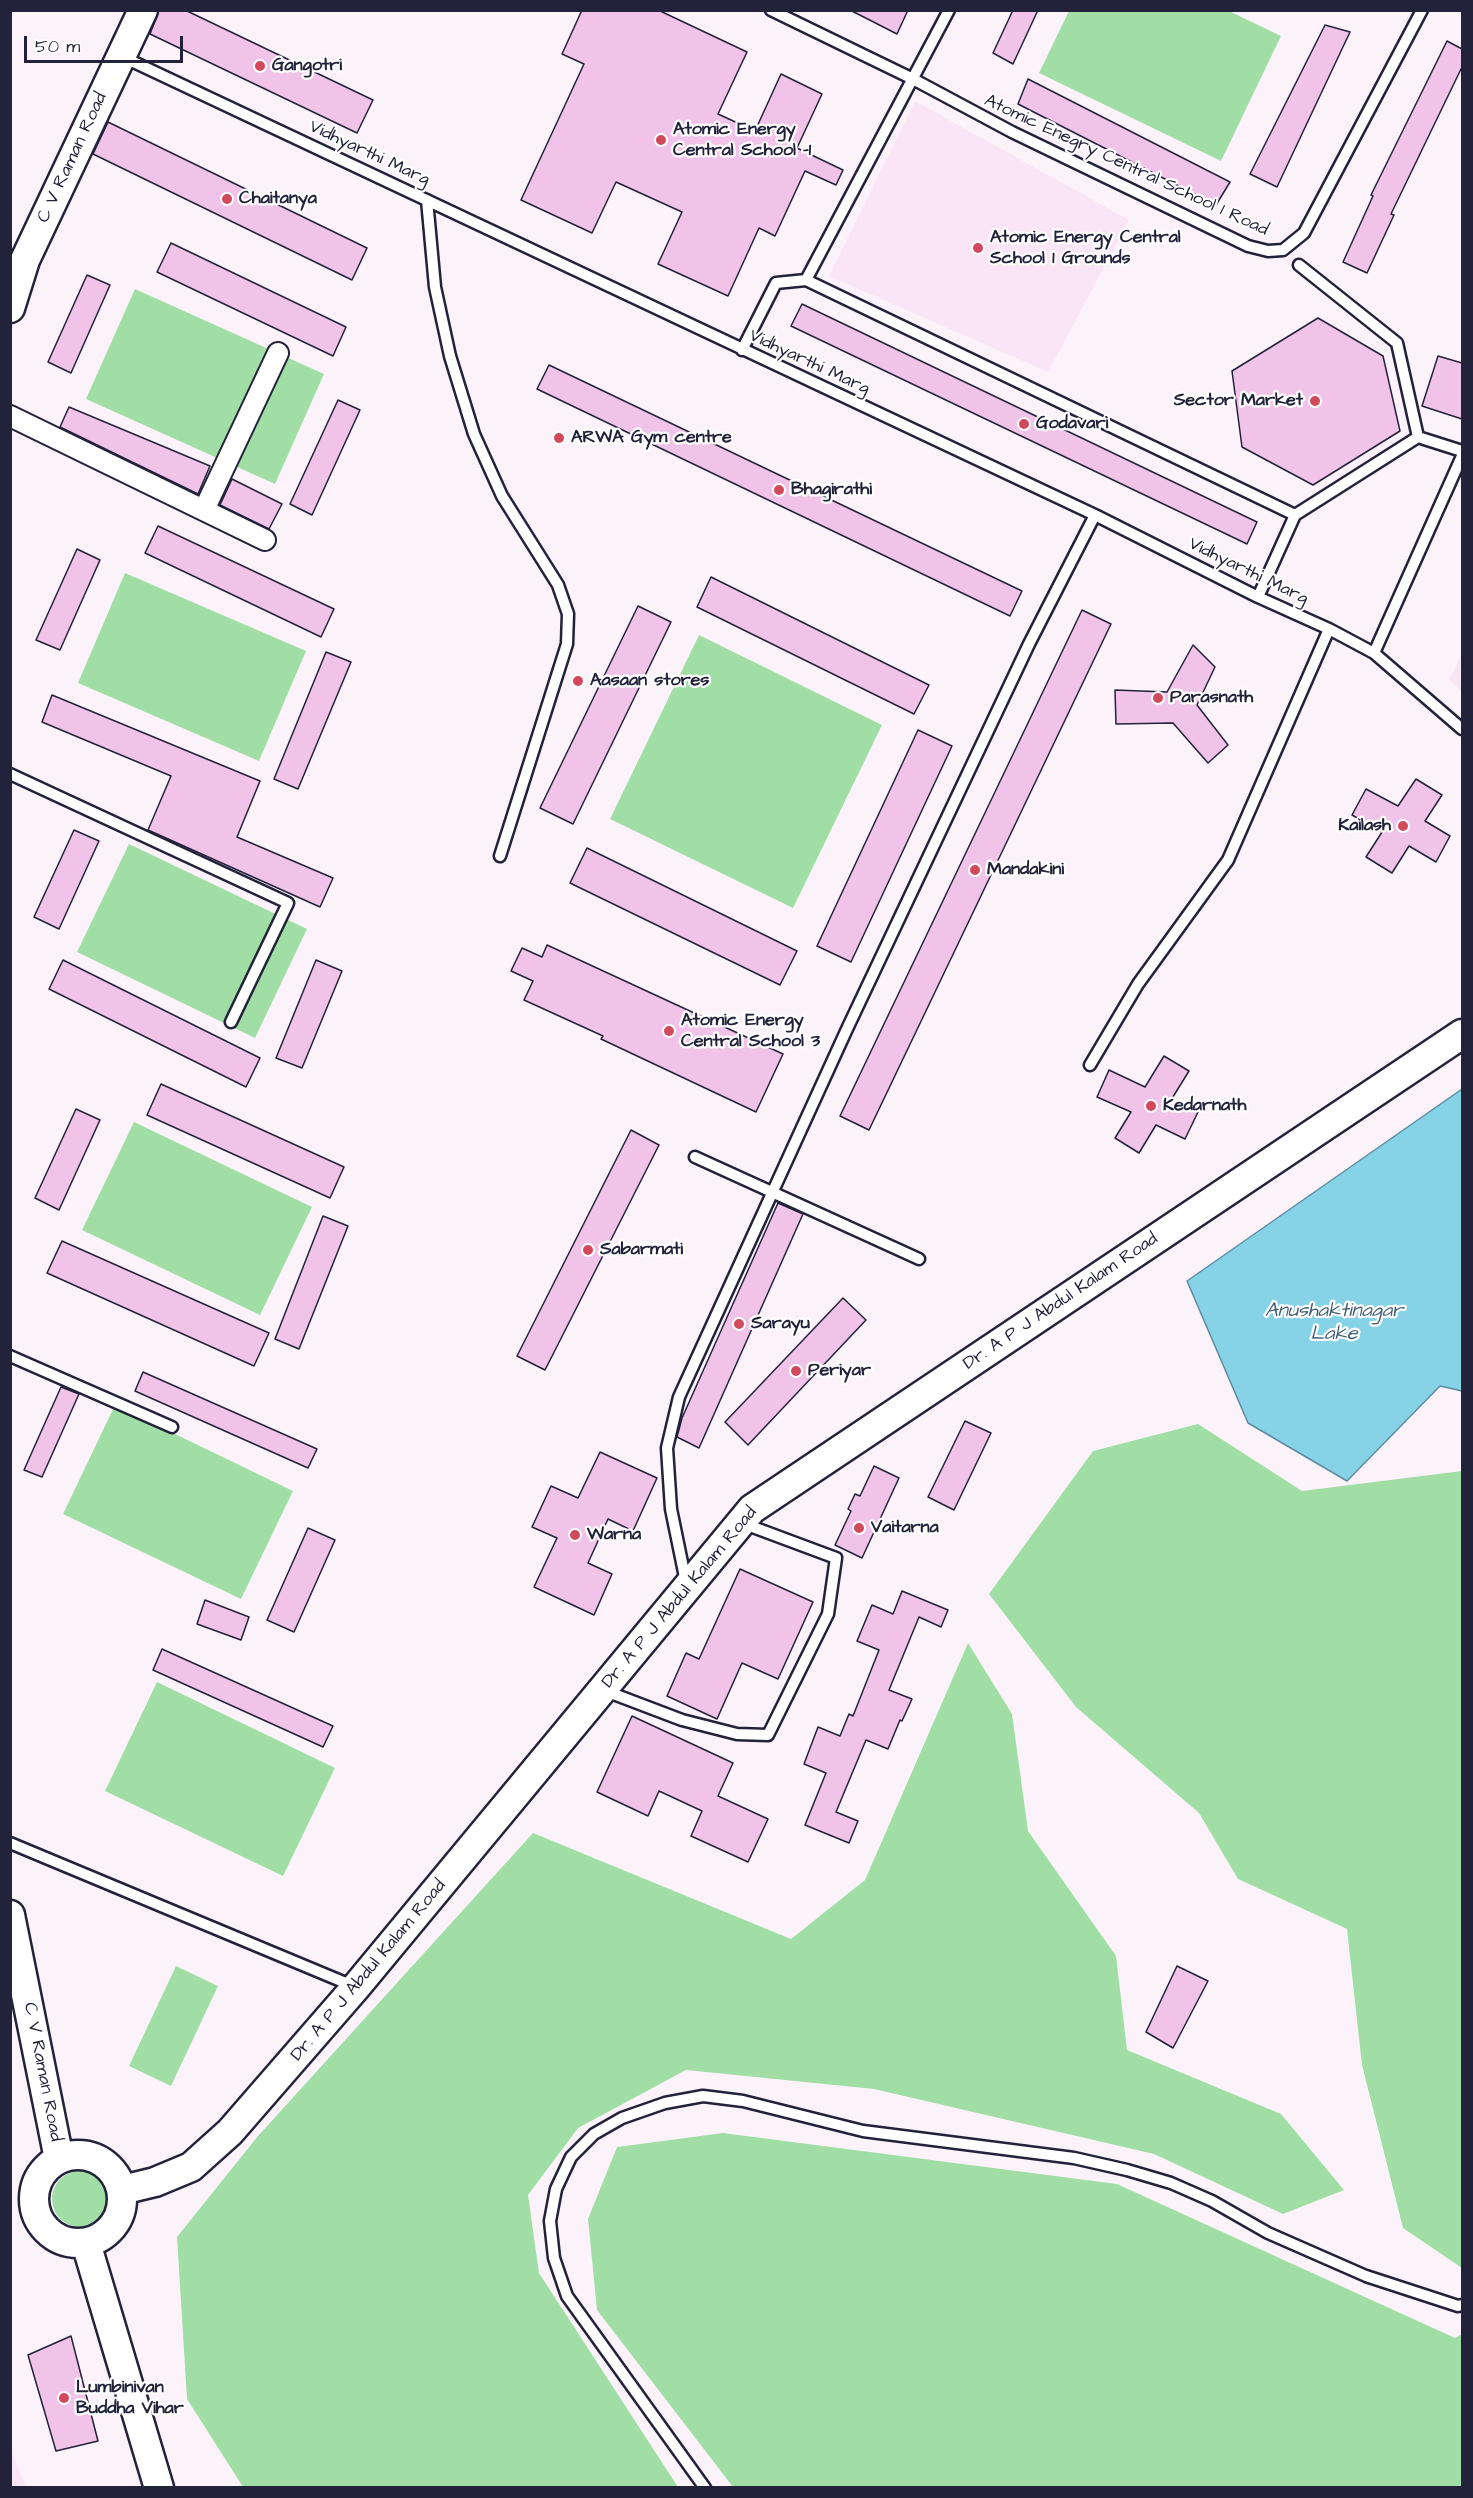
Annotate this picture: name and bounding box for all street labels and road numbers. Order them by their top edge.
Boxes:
street label: C V Raman Road [33,89,113,227]
street label: Atomic Enegry Central School 1 Road [981,91,1271,241]
street label: Vidhyarthi Marg [305,117,433,191]
street label: Vidhyarthi Marg [745,326,873,400]
street label: Vidhyarthi Marg [1185,534,1311,610]
street label: Dr. A P J Abdul Kalam Road [960,1229,1162,1375]
street label: Dr. A P J Abdul Kalam Road [598,1503,762,1693]
street label: Dr. A P J Abdul Kalam Road [287,1876,451,2066]
street label: C V Raman Road [18,2001,66,2143]

